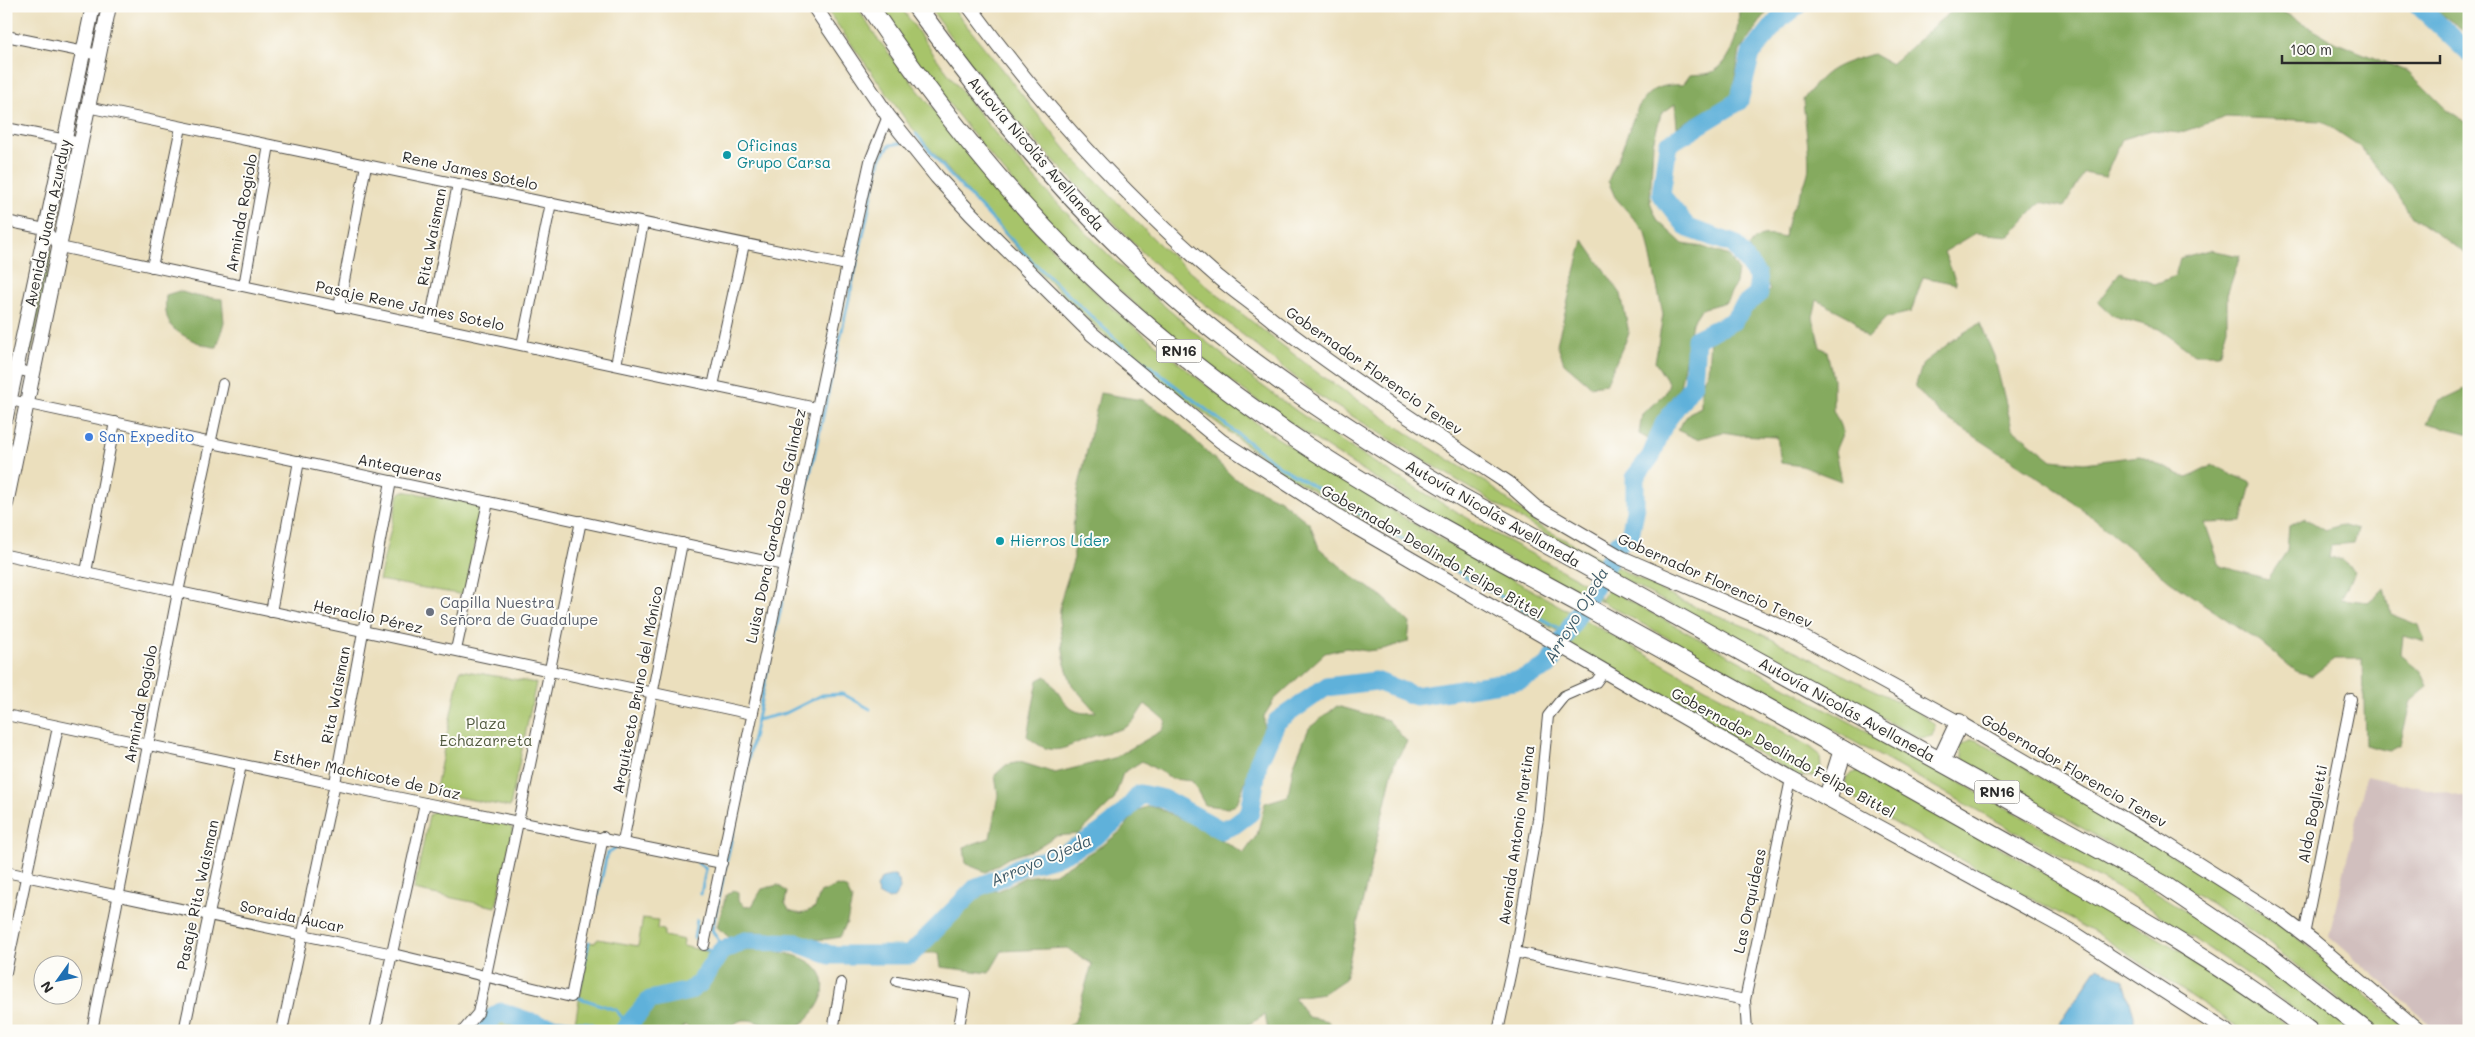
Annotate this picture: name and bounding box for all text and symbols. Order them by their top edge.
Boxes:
scale bar [2282,32,2440,64]
text: 100 m [2290,39,2332,59]
street label: Autovía Nicolás Avellaneda [964,72,1110,235]
place label: Oficinas Grupo Carsa [737,135,831,172]
street label: Avenida Juana Azurduy [19,137,75,308]
street label: Rene James Sotelo [401,146,540,194]
marker: Oficinas Grupo Carsa [721,149,733,161]
street label: Arminda Rogiolo [221,152,261,274]
street label: Rita Waisman [412,186,450,287]
street label: Pasaje Rene James Sotelo [314,275,506,335]
street label: Gobernador Florencio Tenev [1282,301,1467,439]
road number: RN16 [1156,340,1202,362]
street label: Luisa Dora Cardozo de Galíndez [740,407,810,645]
place label: San Expedito [99,426,194,446]
marker: San Expedito [83,431,95,443]
street label: Antequeras [356,448,444,486]
street label: Autovía Nicolás Avellaneda [1402,455,1585,572]
street label: Gobernador Deolindo Felipe Bittel [1318,479,1547,623]
street label: Gobernador Florencio Tenev [1615,528,1816,632]
place label: Hierros Líder [1010,530,1110,550]
marker: Hierros Líder [994,535,1006,547]
water label: Arroyo Ojeda [1539,563,1612,666]
street label: Arquitecto Bruno del Mónico [607,584,667,795]
place label: Capilla Nuestra Señora de Guadalupe [440,592,598,629]
street label: Heraclio Pérez [312,595,425,637]
marker: Capilla Nuestra Señora de Guadalupe [424,606,436,618]
street label: Arminda Rogiolo [119,643,161,765]
street label: Rita Waisman [316,644,354,745]
street label: Autovía Nicolás Avellaneda [1756,652,1939,766]
street label: Gobernador Deolindo Felipe Bittel [1668,682,1899,822]
street label: Gobernador Florencio Tenev [1978,709,2171,832]
park label: Plaza Echazarreta [439,713,533,750]
street label: Esther Machicote de Díaz [272,744,462,804]
street label: Avenida Antonio Martina [1494,744,1539,926]
street label: Aldo Boglietti [2293,763,2331,865]
road number: RN16 [1974,780,2020,804]
street label: Pasaje Rita Waisman [171,818,223,972]
water label: Arroyo Ojeda [987,829,1094,890]
street label: Las Orquídeas [1728,847,1770,955]
street label: Soraida Áucar [238,895,346,937]
north arrow [32,954,82,1004]
text: N [36,978,58,997]

